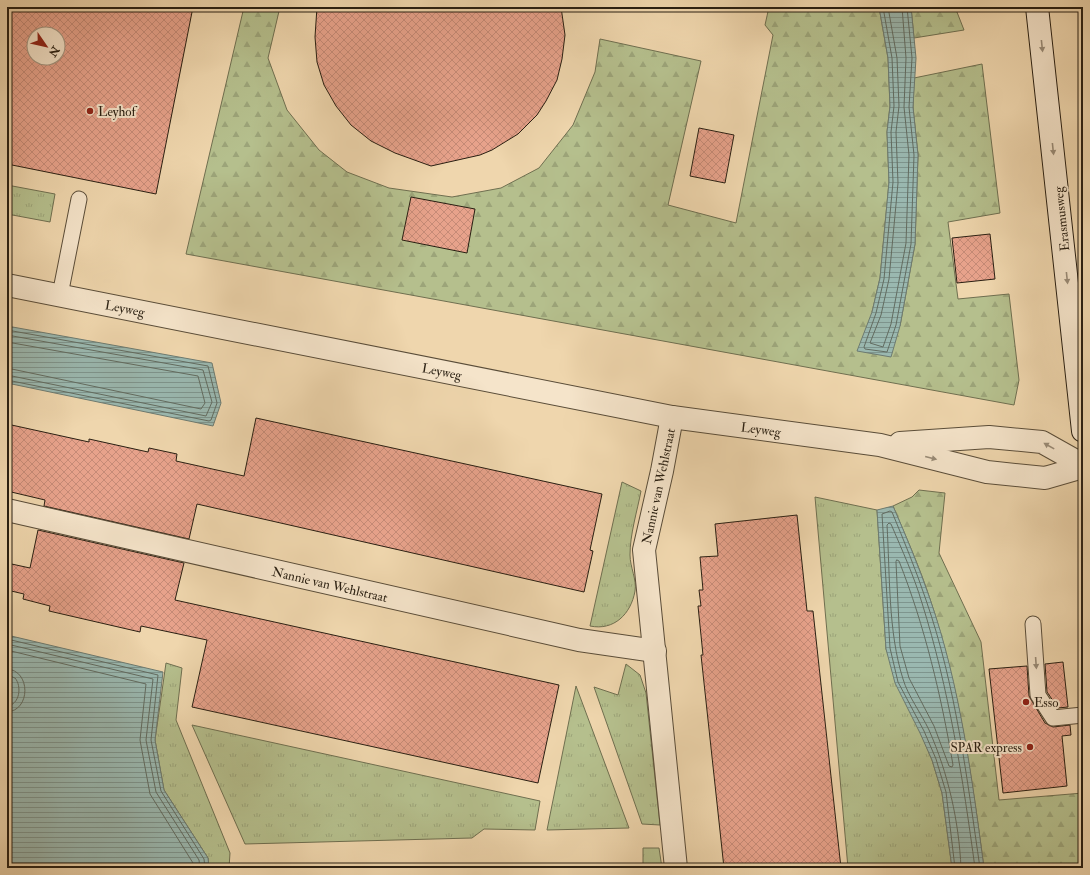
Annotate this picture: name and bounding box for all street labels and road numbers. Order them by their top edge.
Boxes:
street label: Erasmusweg [1051,185,1073,252]
street label: Leyweg [103,297,147,322]
street label: Leyweg [420,360,464,385]
street label: Leyweg [740,419,783,442]
street label: Nannie van Wehlstraat [639,427,679,546]
street label: Nannie van Wehlstraat [270,564,389,606]

